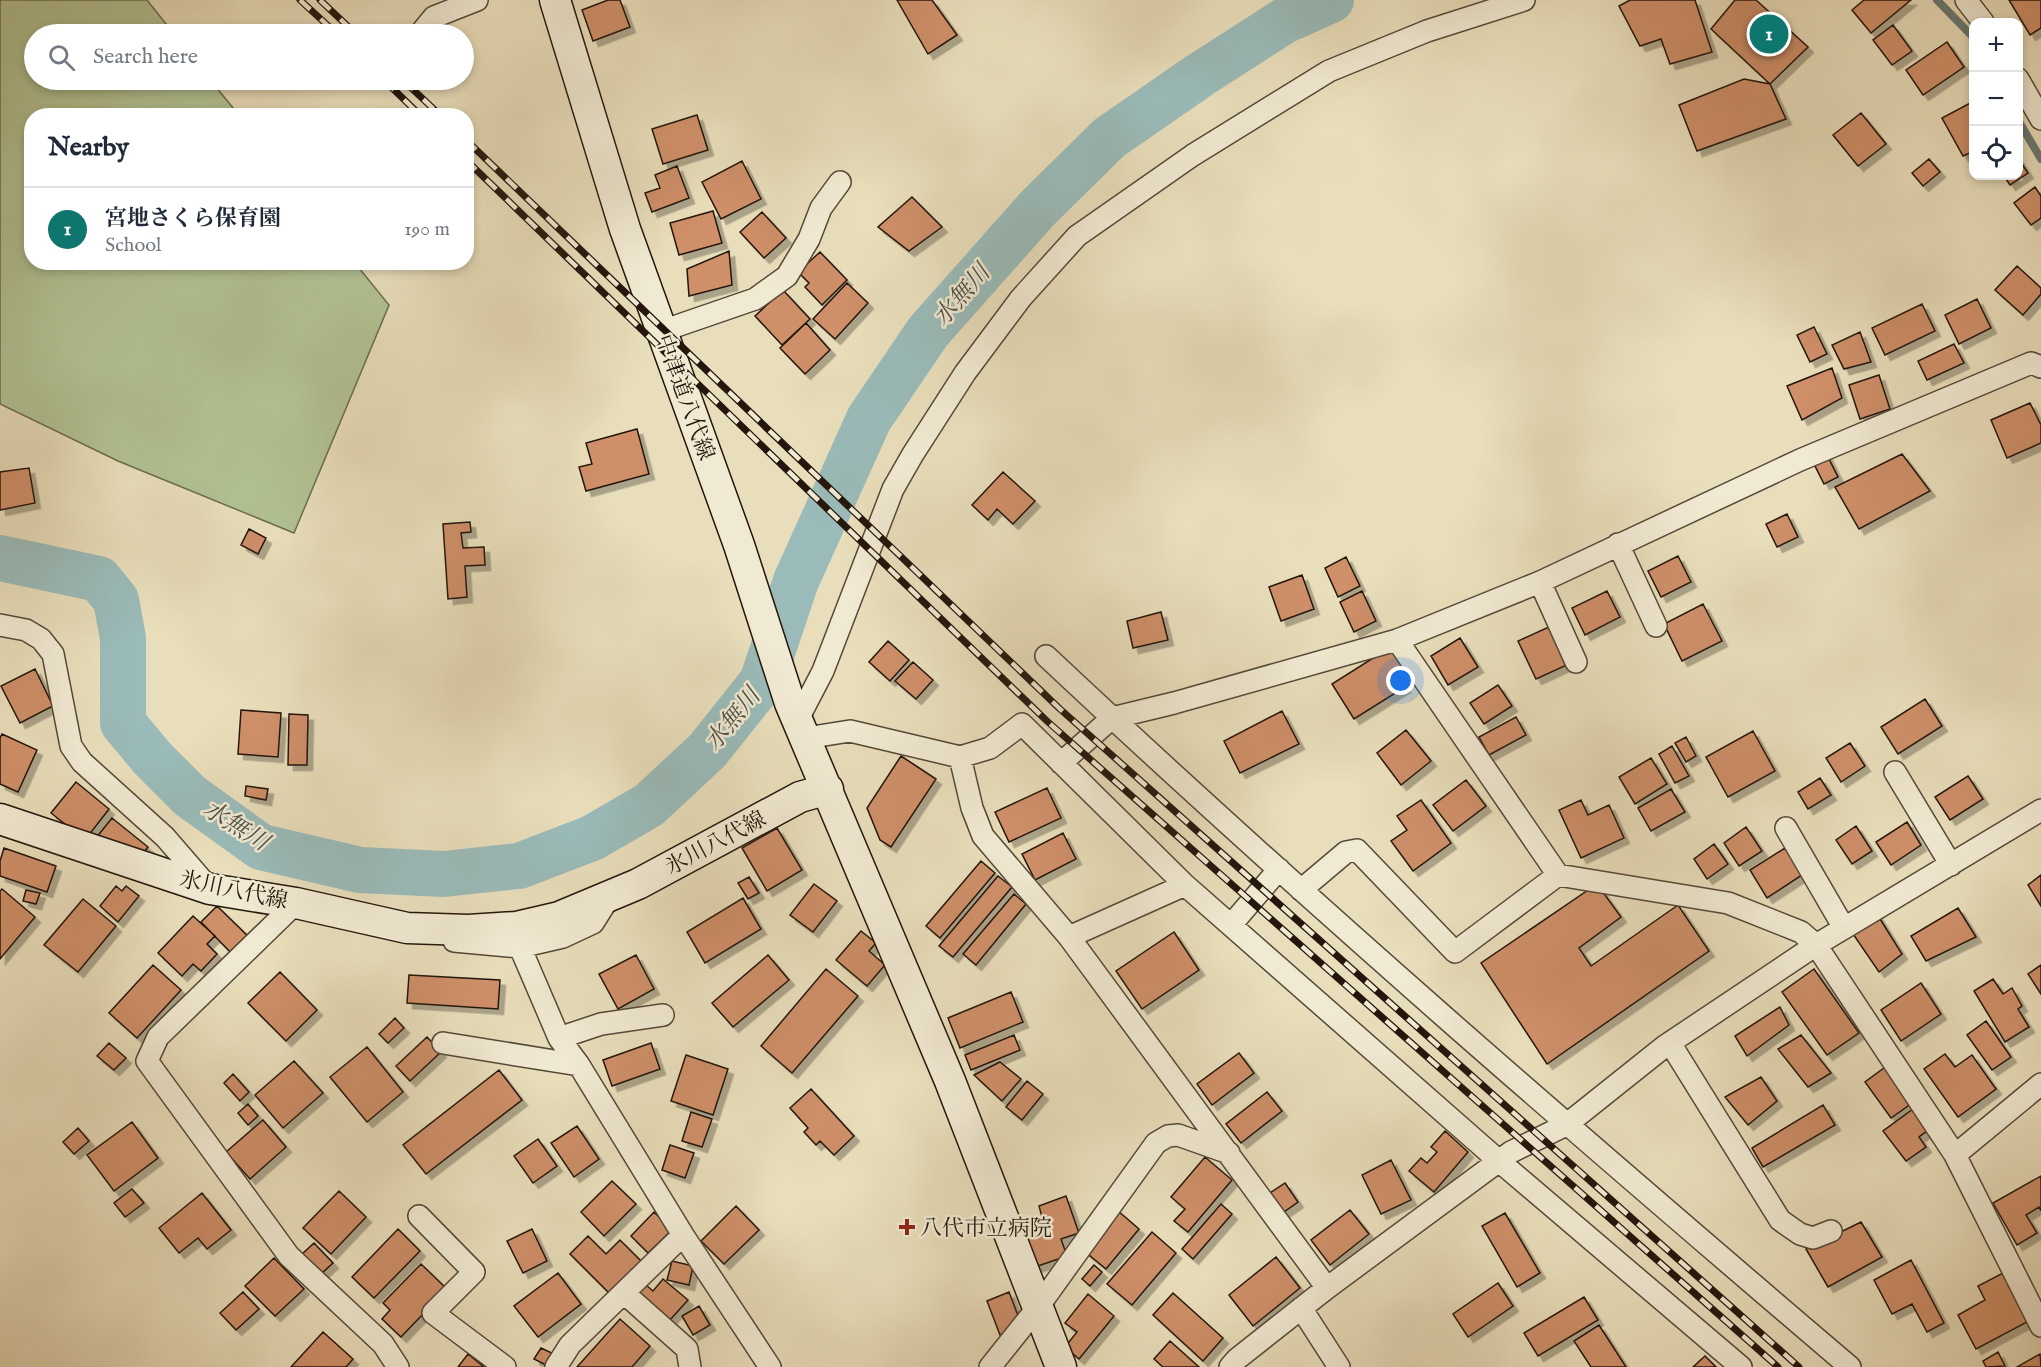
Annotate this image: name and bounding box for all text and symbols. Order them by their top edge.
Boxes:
pin: 1 [1750,12,1788,57]
map controls [1969,18,2023,180]
button: + [1969,18,2023,72]
search box [24,24,474,90]
icon: search [45,41,78,74]
text: Search here [93,43,198,71]
button: − [1969,72,2023,126]
button: locate [1969,126,2023,180]
text: Nearby [48,131,129,164]
text: 宮地さくら保育園 [105,205,281,233]
text: 1 [64,217,71,242]
text: 190 m [404,217,450,242]
text: School [105,233,161,258]
water label: 水無川 [927,256,999,333]
street label: 中津道八代線 [648,331,720,464]
your location [1386,666,1415,695]
water label: 水無川 [698,680,770,758]
water label: 水無川 [196,794,276,860]
street label: 氷川八代線 [661,806,771,882]
street label: 氷川八代線 [177,866,290,916]
place label: 八代市立病院 [920,1215,1052,1243]
marker: 八代市立病院 [898,1218,916,1236]

